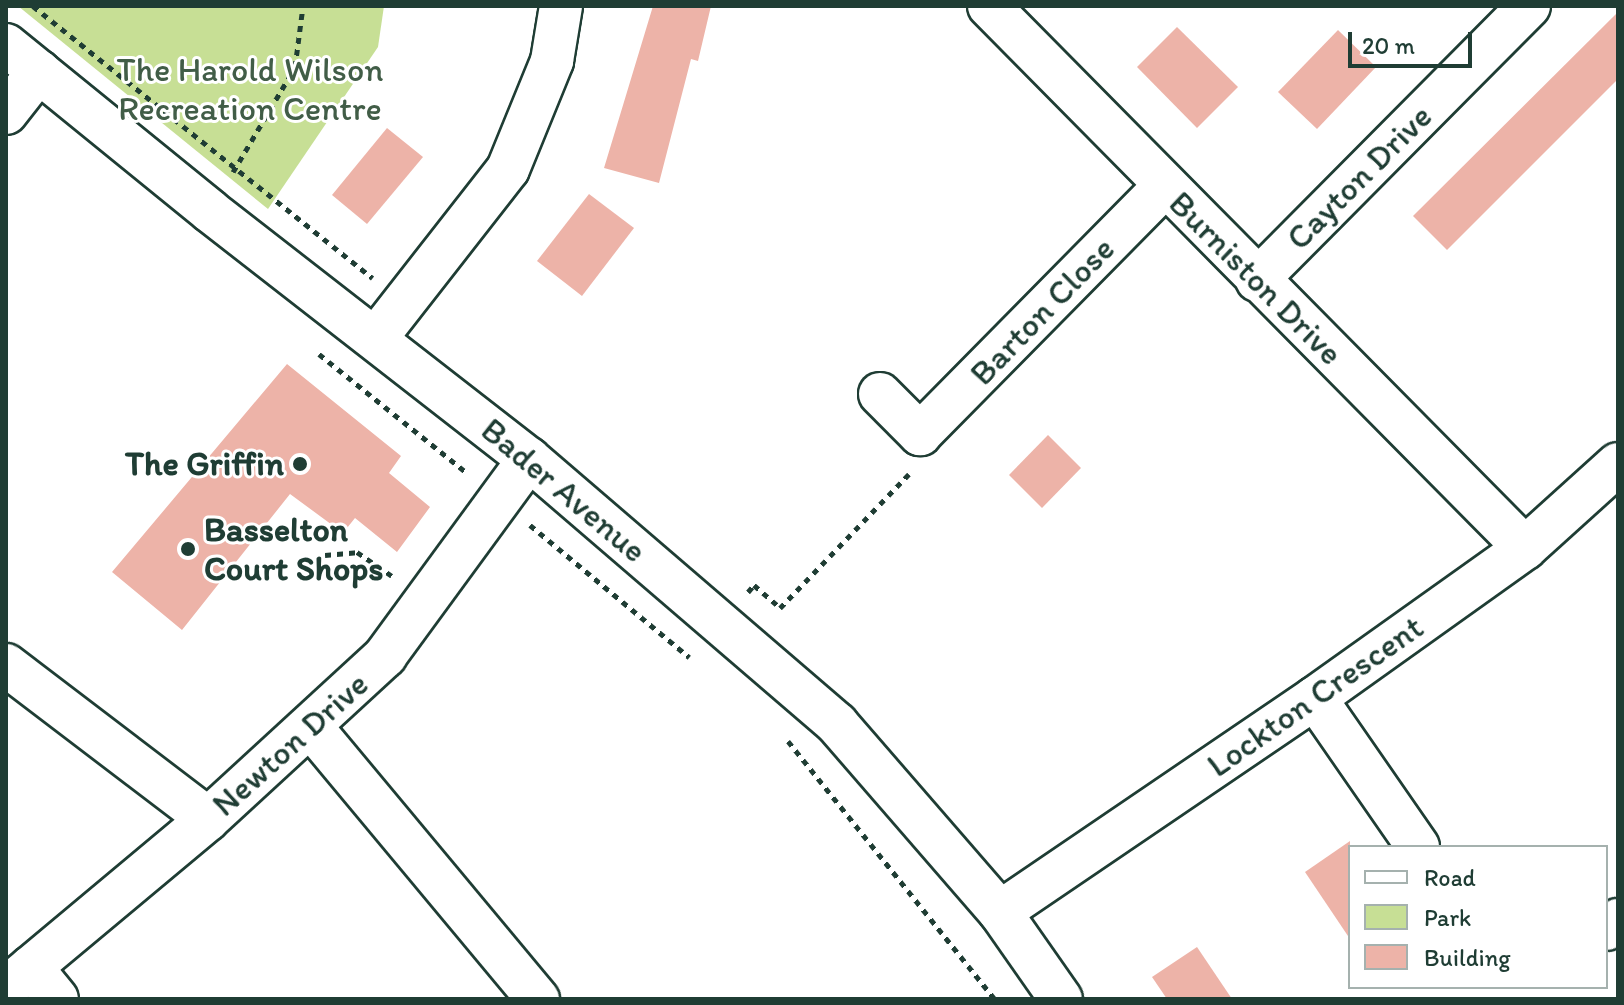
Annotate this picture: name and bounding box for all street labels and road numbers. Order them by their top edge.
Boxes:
street label: Cayton Drive [1278,96,1440,258]
street label: Burniston Drive [1161,183,1351,373]
street label: Barton Close [961,228,1123,394]
street label: Bader Avenue [474,410,654,570]
street label: Lockton Crescent [1199,606,1431,786]
street label: Newton Drive [204,663,376,825]

